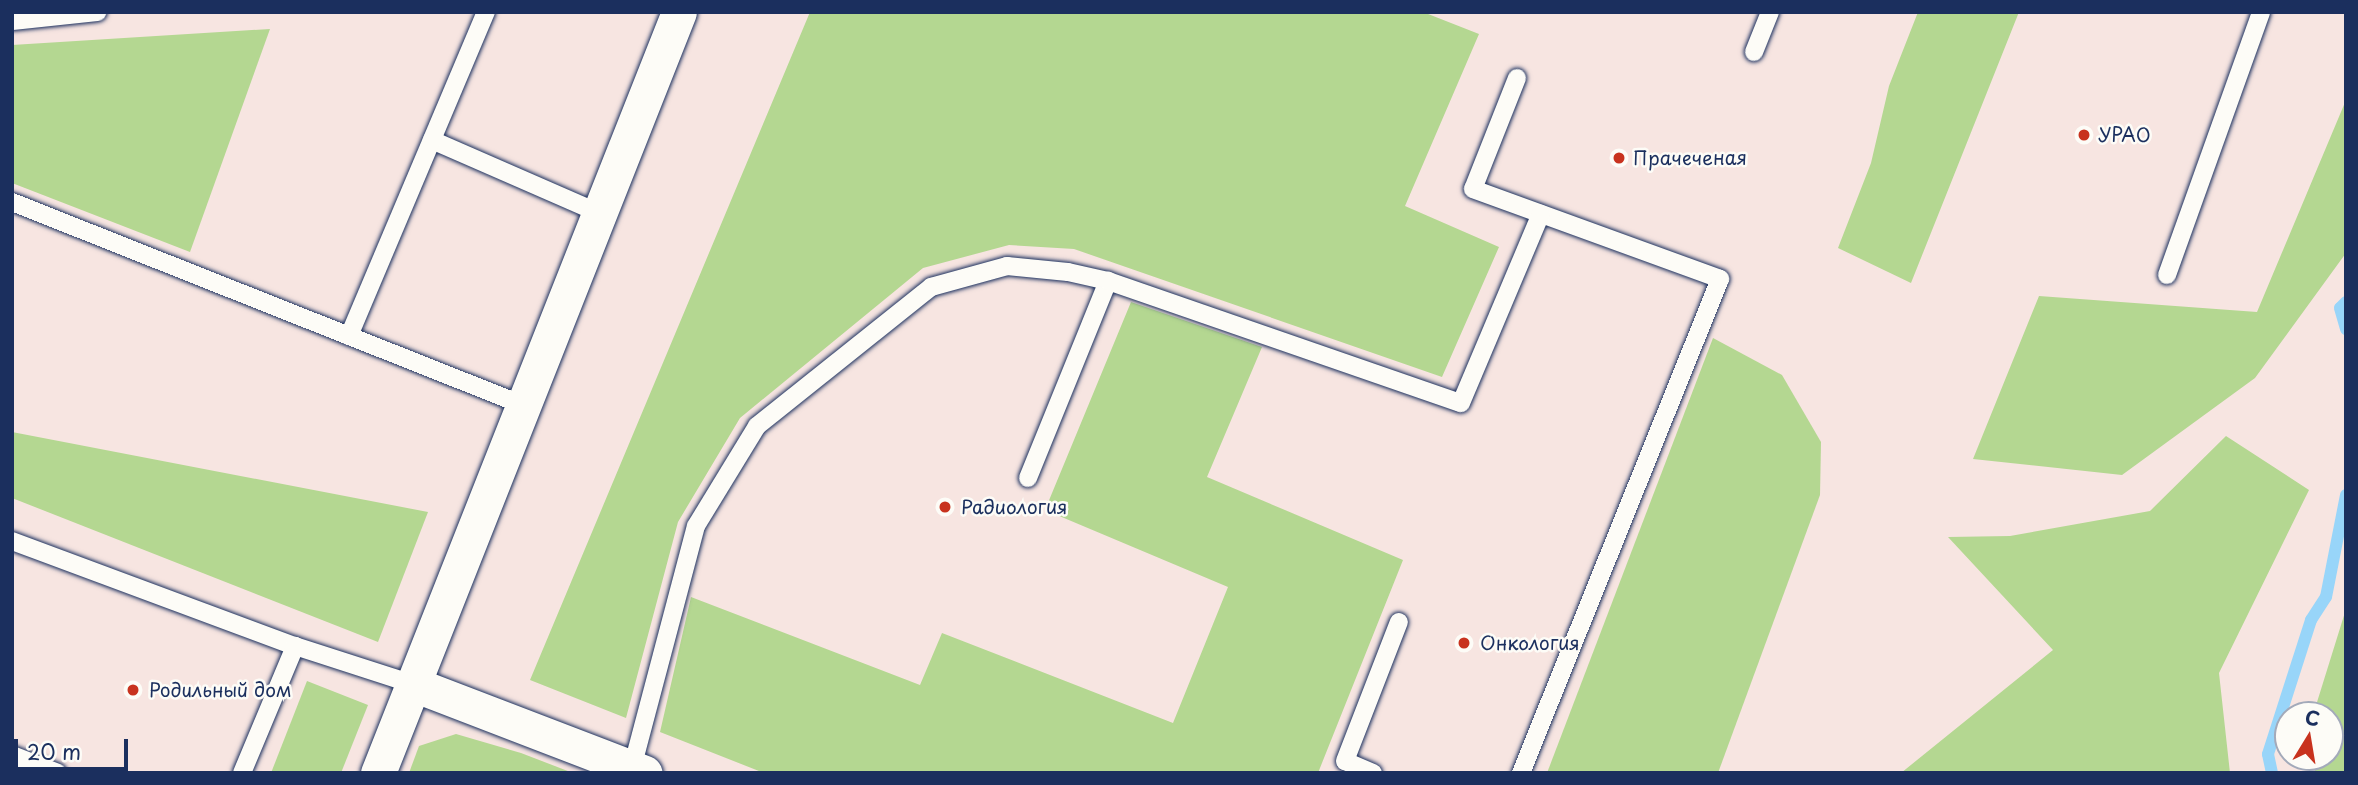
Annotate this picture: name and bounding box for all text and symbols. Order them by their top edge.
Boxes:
place label: УРАО [2098,124,2151,146]
marker: УРАО [2076,127,2092,143]
place label: Прачеченая [1633,147,1747,169]
marker: Прачеченая [1611,150,1627,166]
place label: Радиология [961,496,1067,518]
marker: Радиология [935,497,955,517]
place label: Онкология [1480,632,1580,654]
marker: Онкология [1454,633,1474,653]
place label: Родильный дом [149,679,293,701]
marker: Родильный дом [123,680,143,700]
north arrow [2274,701,2344,771]
text: С [2303,702,2322,732]
scale bar [18,726,131,770]
text: 20 m [27,735,81,767]

